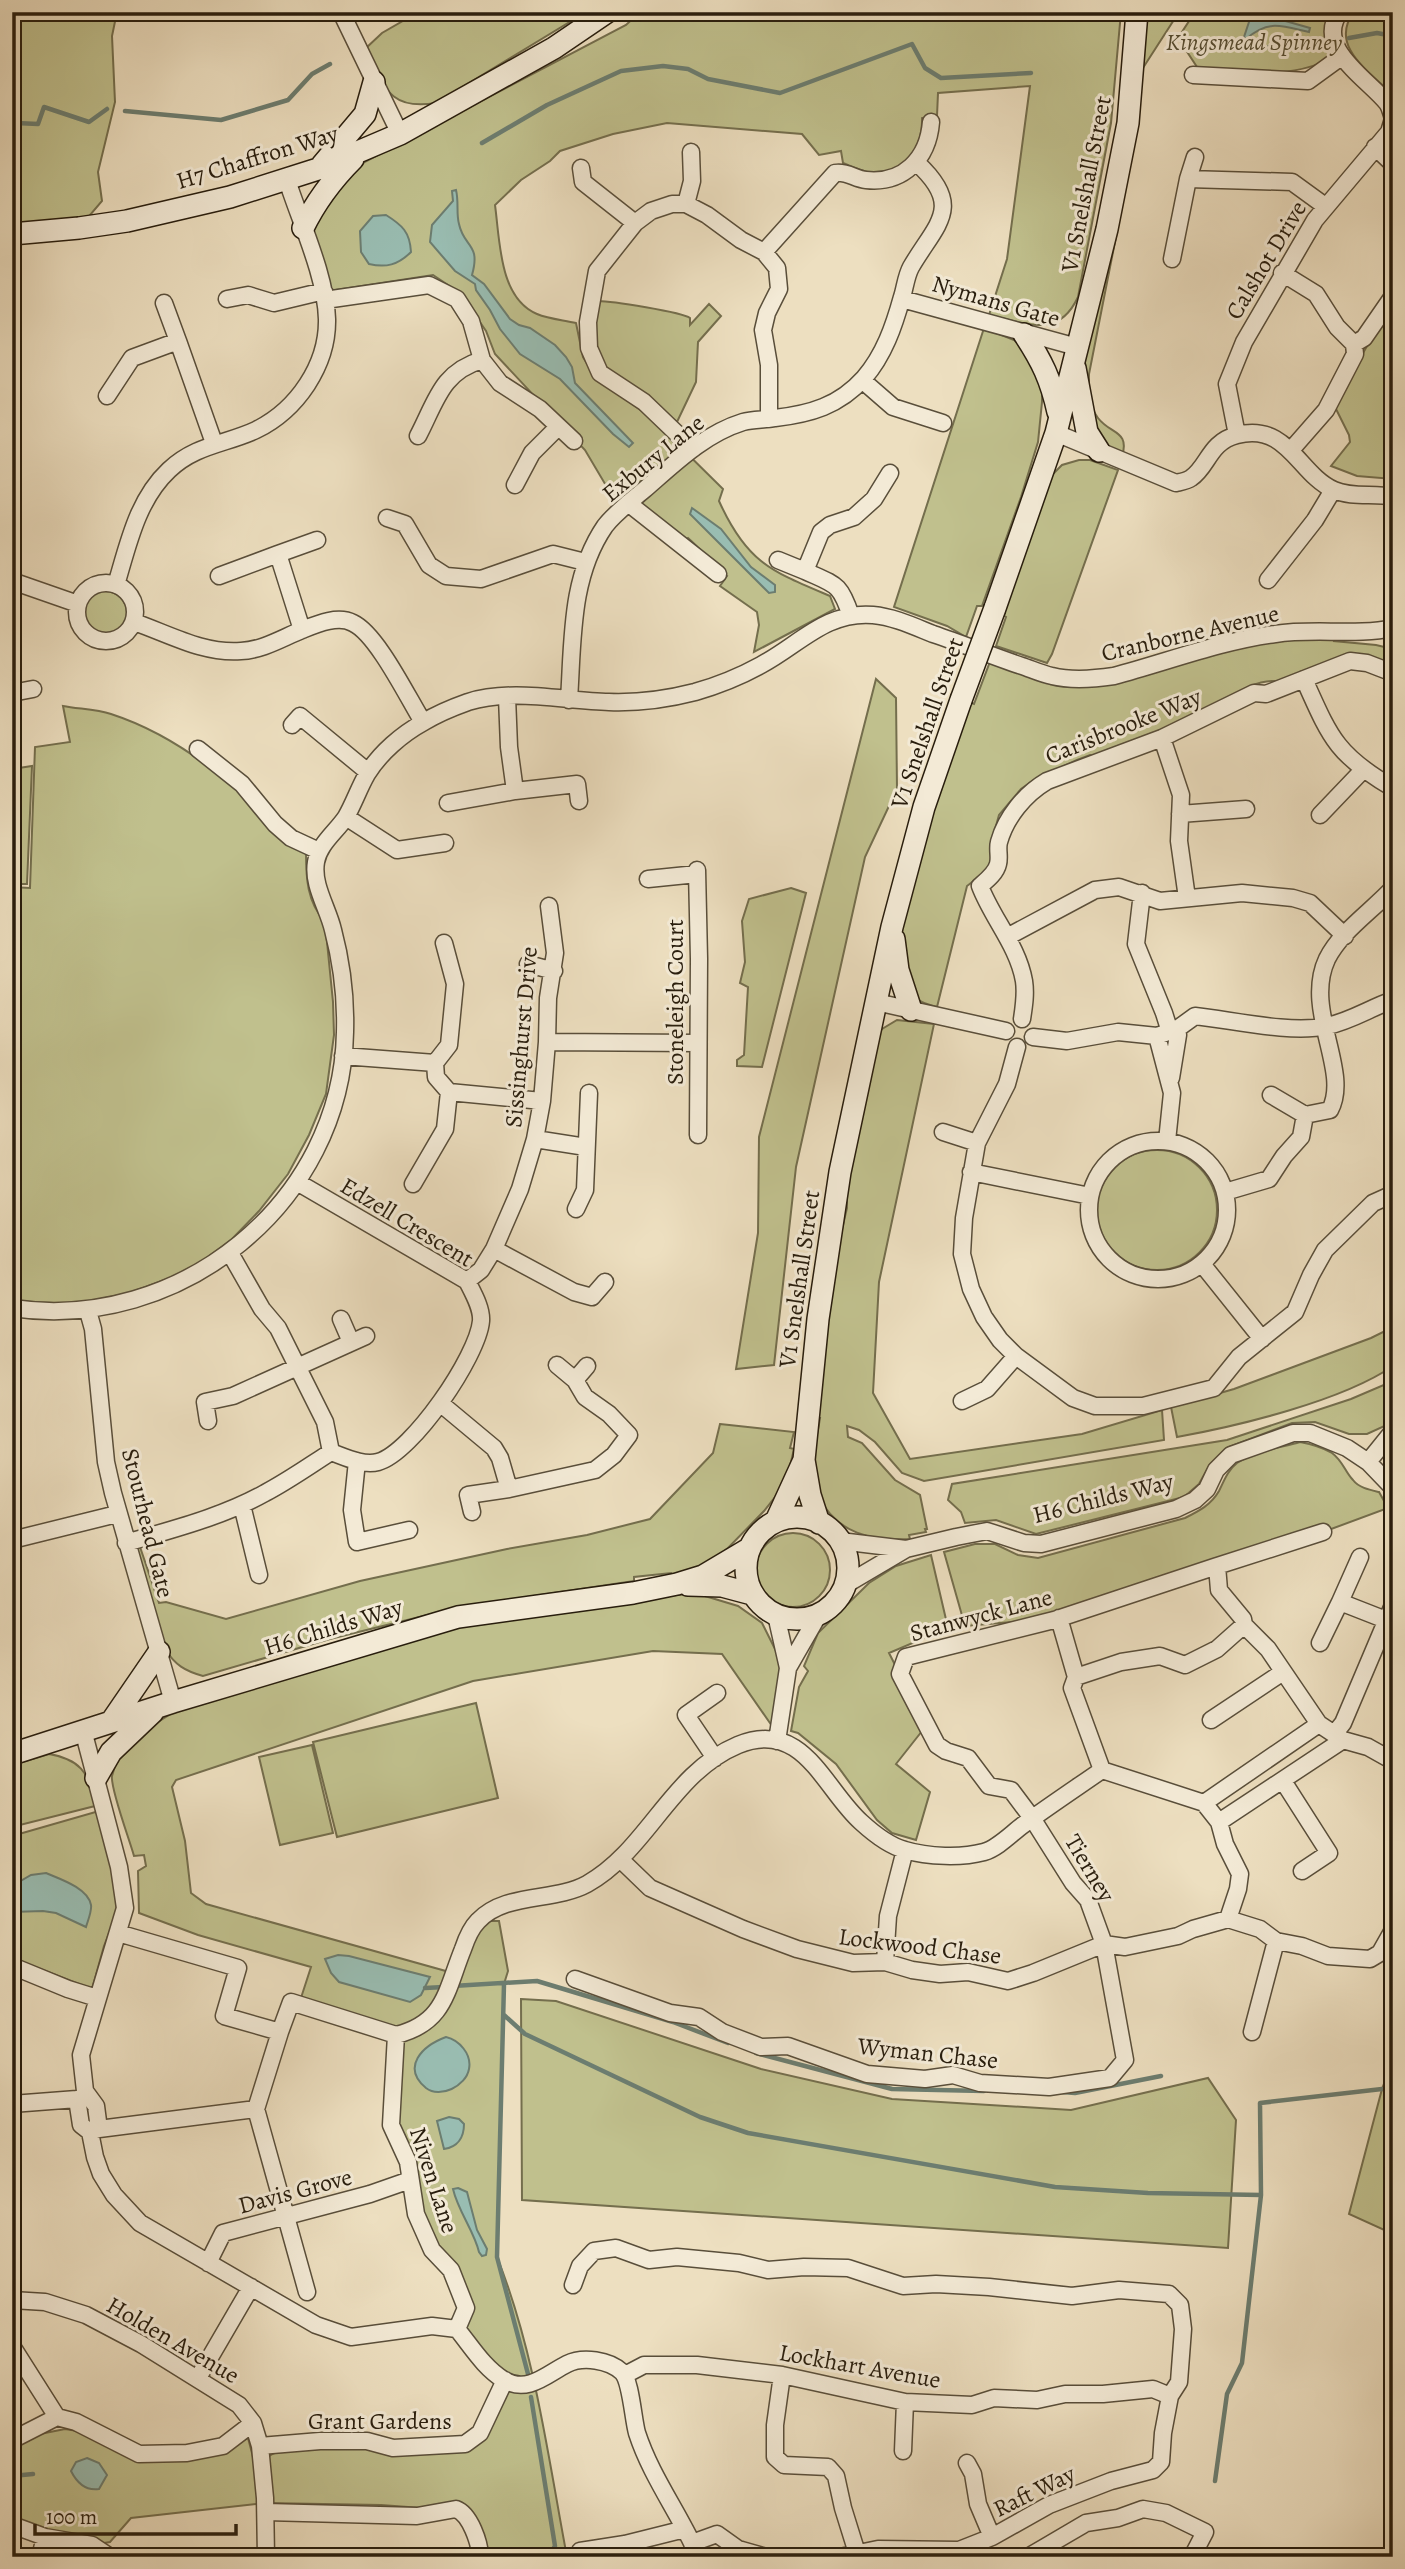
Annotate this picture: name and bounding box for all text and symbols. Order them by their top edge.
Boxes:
park label: Kingsmead Spinney [1166,26,1343,58]
street label: V1 Snelshall Street [1053,93,1119,276]
street label: H7 Chaffron Way [172,117,342,197]
street label: Calshot Drive [1218,195,1314,325]
street label: Nymans Gate [928,267,1064,335]
street label: Exbury Lane [595,407,711,509]
street label: Cranborne Avenue [1098,597,1282,669]
street label: V1 Snelshall Street [882,633,971,814]
street label: Carisbrooke Way [1040,680,1206,772]
street label: Stoneleigh Court [659,919,691,1085]
street label: Sissinghurst Drive [497,945,545,1129]
street label: Edzell Crescent [334,1170,480,1274]
street label: V1 Snelshall Street [771,1188,827,1371]
street label: Stourhead Gate [114,1445,182,1601]
street label: H6 Childs Way [1029,1465,1177,1531]
street label: Stanwyck Lane [906,1581,1056,1649]
street label: H6 Childs Way [260,1591,407,1663]
street label: Tierney [1057,1828,1123,1908]
street label: Lockwood Chase [837,1920,1003,1972]
street label: Wyman Chase [855,2030,1000,2076]
street label: Niven Lane [402,2123,466,2237]
street label: Davis Grove [235,2160,355,2222]
street label: Holden Avenue [101,2289,245,2391]
street label: Lockhart Avenue [777,2336,943,2396]
street label: Grant Gardens [308,2405,452,2437]
street label: Raft Way [988,2457,1081,2525]
scale bar [35,2492,236,2536]
text: 100 m [46,2503,97,2531]

